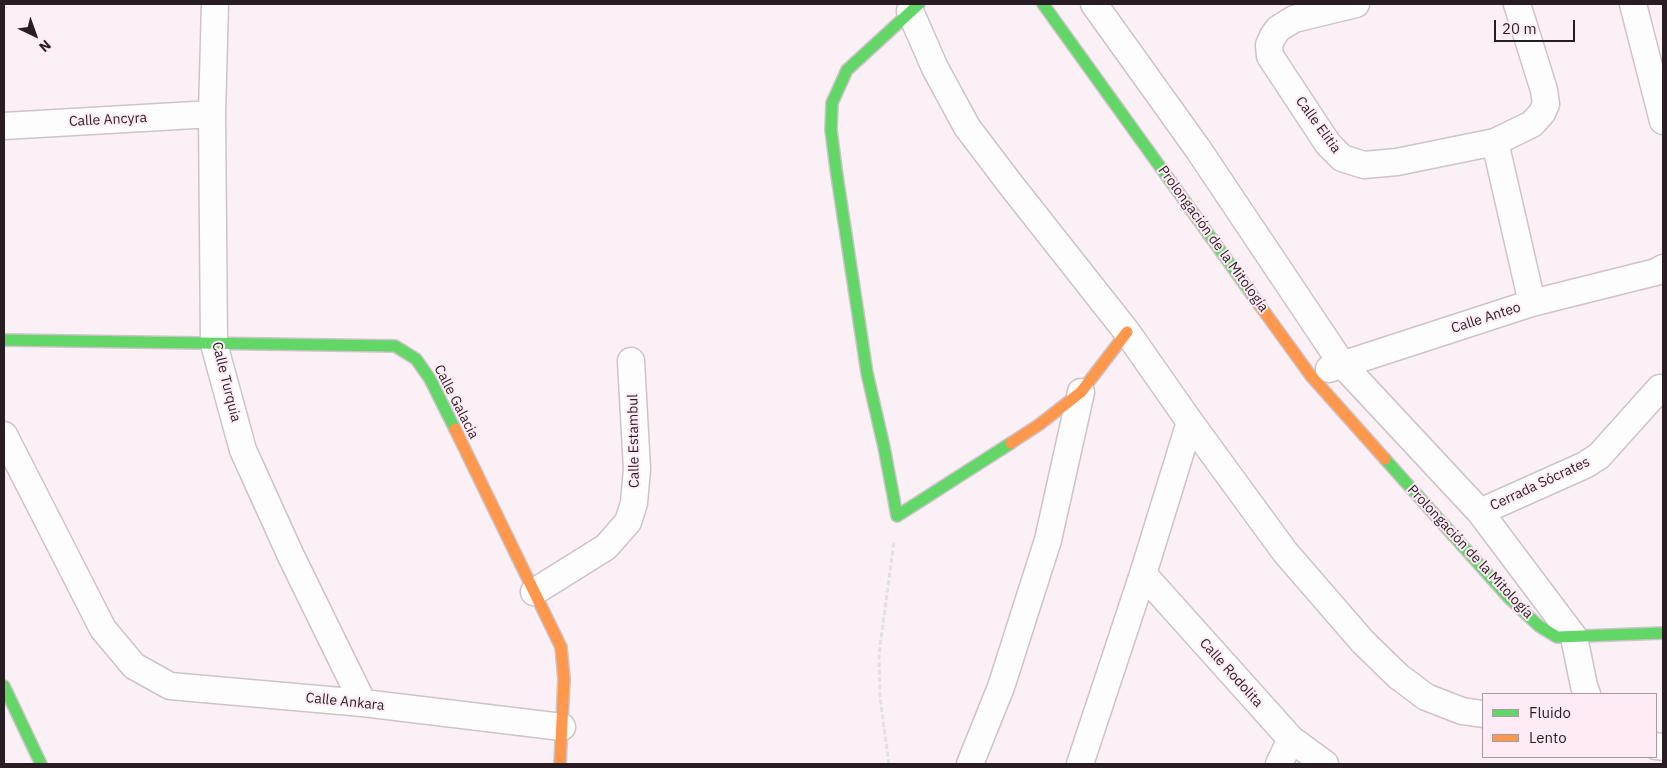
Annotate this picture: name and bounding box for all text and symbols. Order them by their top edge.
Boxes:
north arrow [10,10,60,60]
scale bar [1497,10,1578,42]
text: 20 m [1502,19,1537,38]
text: N [35,36,55,56]
street label: Calle Elitia [1292,93,1344,157]
street label: Calle Ancyra [69,110,147,130]
street label: Prolongación de la Mitología [1154,163,1272,315]
street label: Calle Anteo [1449,299,1523,337]
street label: Calle Turquia [208,340,244,424]
street label: Calle Galacia [430,362,482,442]
street label: Calle Estambul [625,394,643,488]
street label: Cerrada Sócrates [1488,454,1592,514]
street label: Prolongación de la Mitología [1404,482,1536,622]
street label: Calle Rodolita [1196,635,1266,711]
street label: Calle Ankara [305,690,385,714]
legend [1482,693,1657,758]
text: Fluido [1529,703,1571,722]
text: Lento [1529,728,1567,747]

